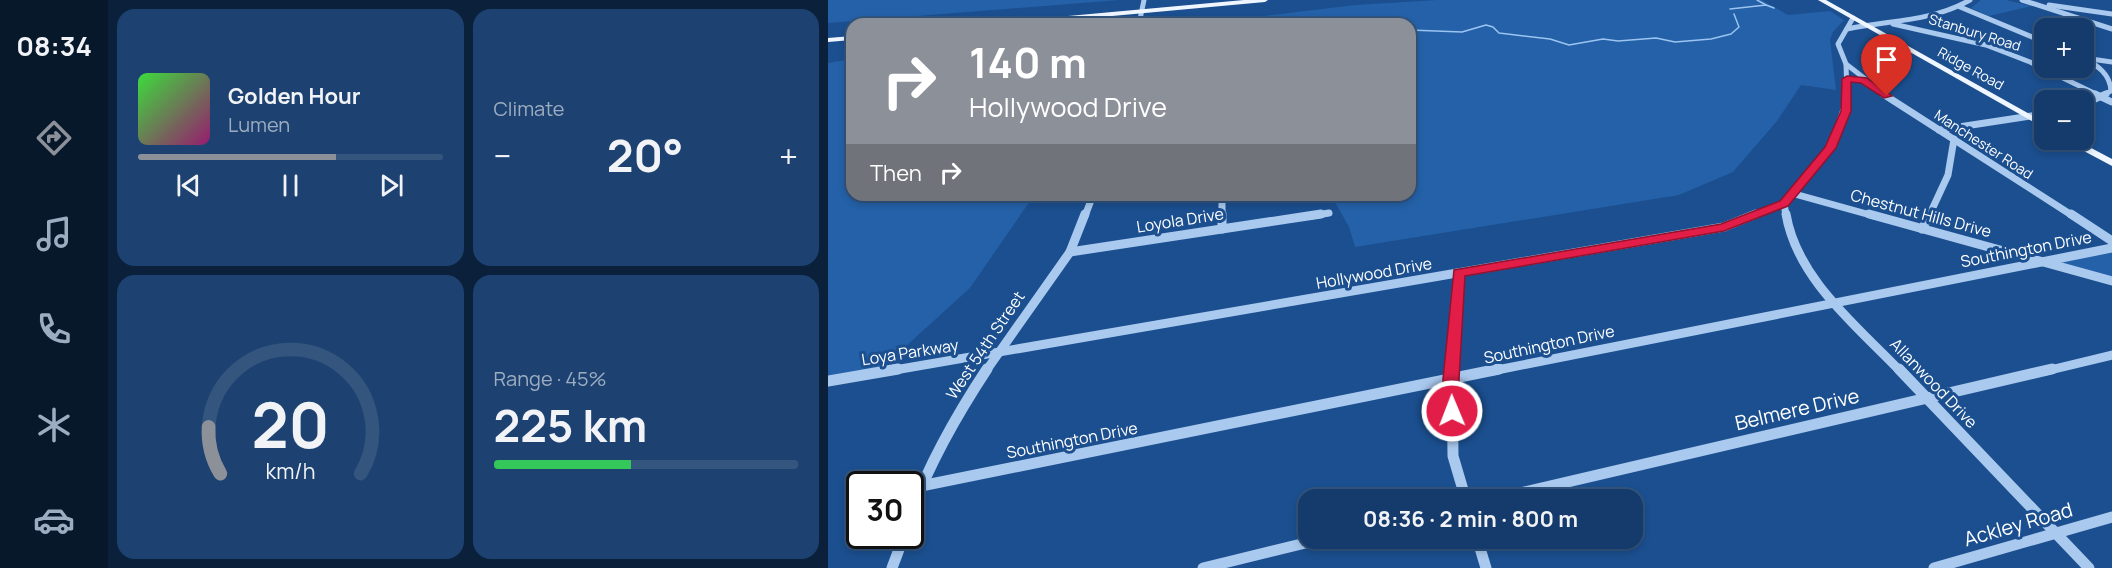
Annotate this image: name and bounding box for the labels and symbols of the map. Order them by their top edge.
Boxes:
street label: Stanbury Road [1927,9,2023,55]
pin [1861,34,1912,96]
street label: Ridge Road [1935,42,2007,94]
street label: Manchester Road [1931,105,2037,183]
street label: Chestnut Hills Drive [1848,184,1994,242]
street label: Loyola Drive [1135,202,1225,238]
street label: Southington Drive [1959,226,2093,272]
street label: Hollywood Drive [1314,252,1434,294]
street label: West 54th Street [941,287,1029,403]
street label: Southington Drive [1482,319,1616,369]
street label: Loya Parkway [860,333,961,371]
street label: Allanwood Drive [1885,333,1983,433]
position arrow [1420,379,1484,443]
street label: Belmere Drive [1732,382,1862,436]
street label: Southington Drive [1005,417,1139,463]
speed limit sign: 30 [846,471,924,549]
street label: Ackley Road [1961,496,2075,552]

